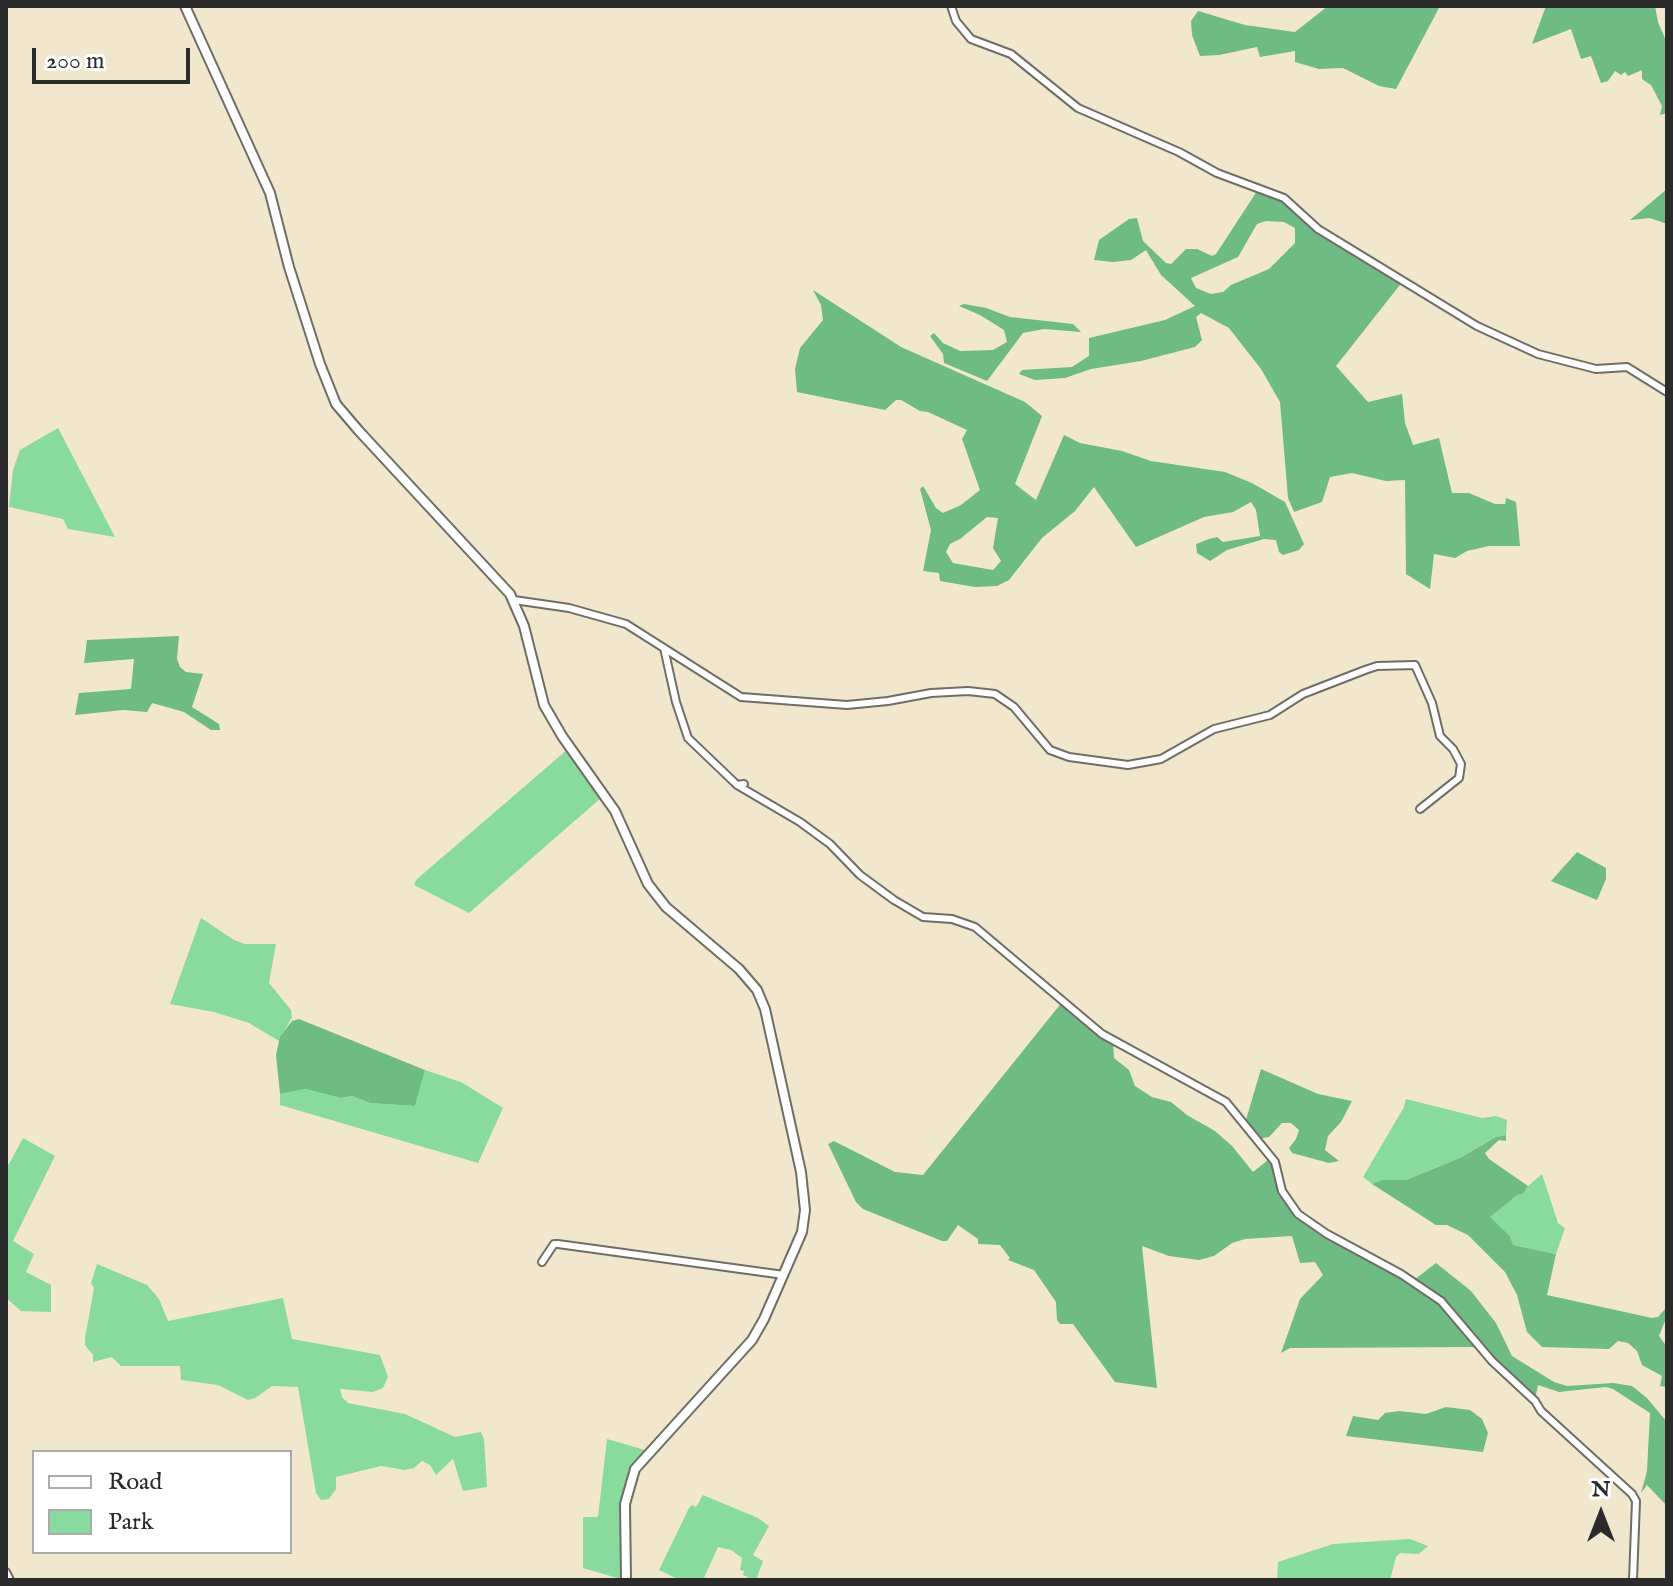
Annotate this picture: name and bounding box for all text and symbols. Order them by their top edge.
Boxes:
scale bar [36,32,194,82]
text: 200 m [46,46,105,77]
legend [32,1450,292,1554]
text: Road [108,1467,162,1498]
north arrow [1561,1474,1641,1554]
text: N [1591,1476,1611,1504]
text: Park [108,1507,154,1538]

